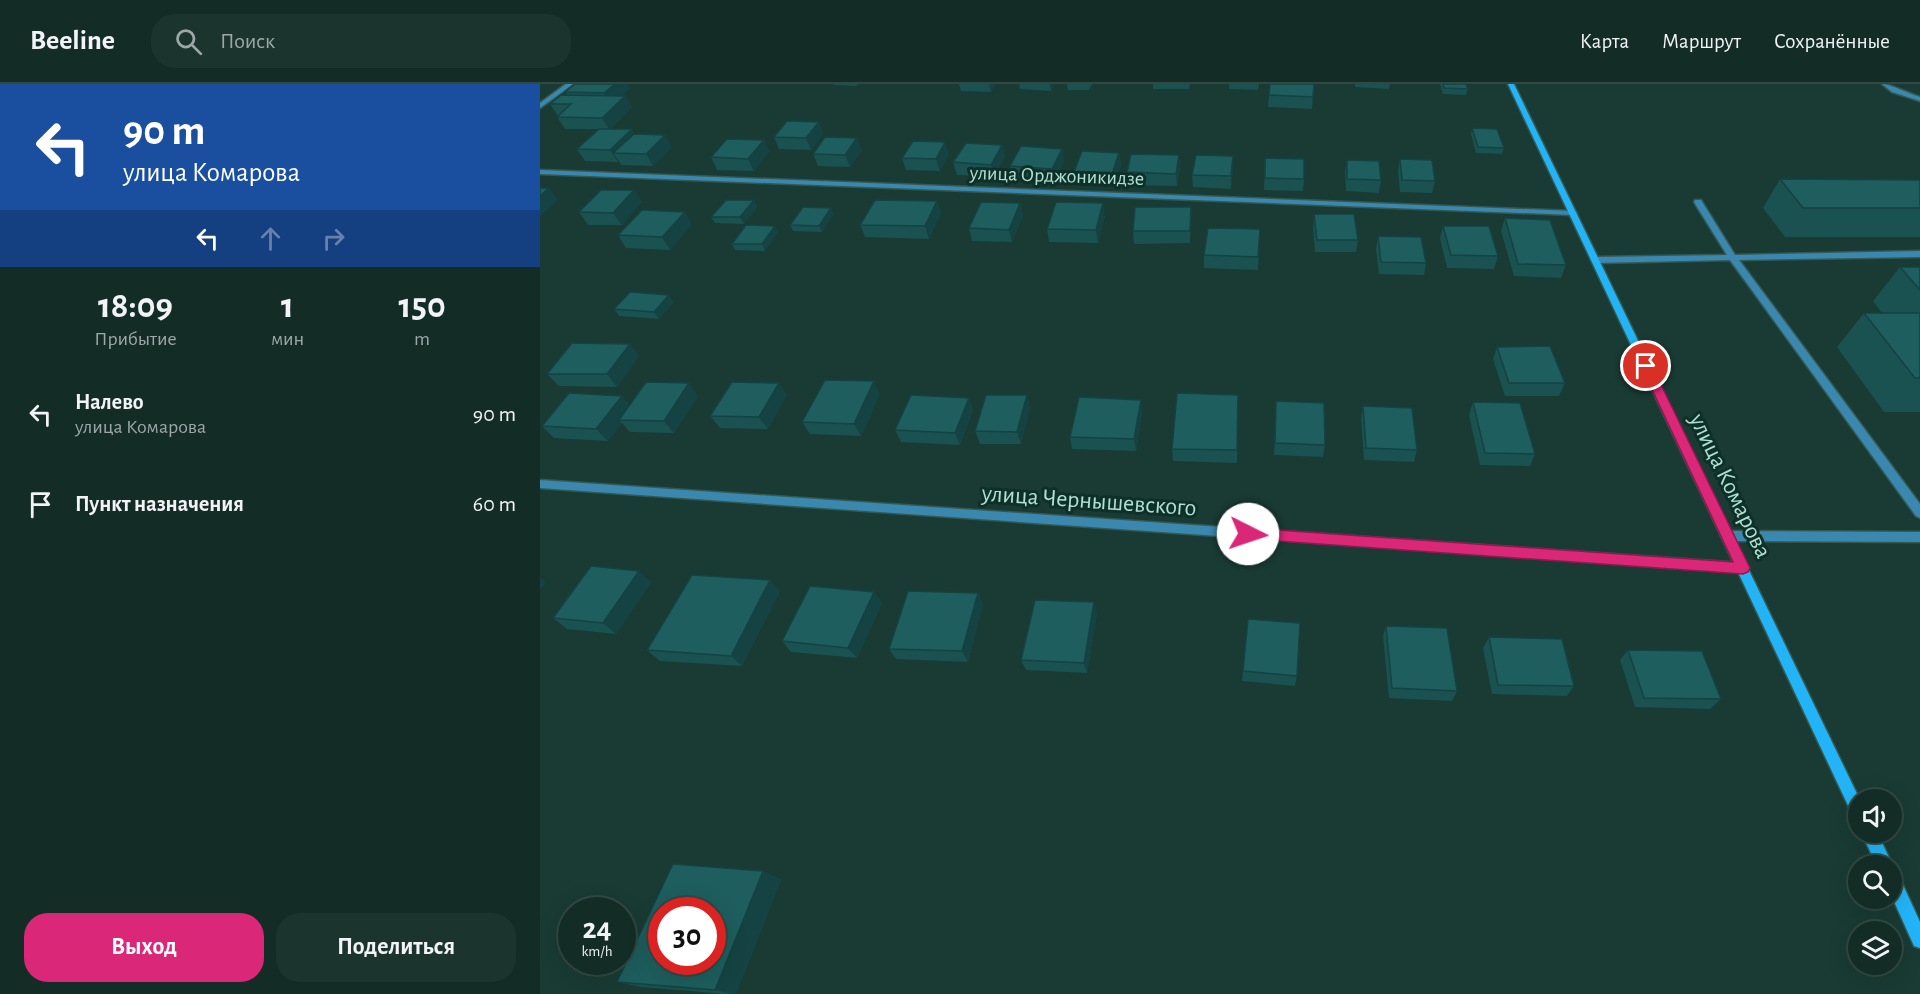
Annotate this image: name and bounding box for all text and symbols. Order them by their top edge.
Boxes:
search box [151,14,571,68]
icon: search [172,25,205,58]
text: Beeline [30,27,115,55]
text: Поиск [220,30,275,52]
text: Карта [1580,31,1629,52]
text: Маршрут [1662,31,1741,52]
text: Сохранённые [1774,31,1890,52]
icon: left [24,108,102,186]
text: 90 m [123,110,205,152]
text: улица Комарова [123,159,300,186]
street label: улица Орджоникидзе [968,163,1145,189]
icon: left [191,222,224,255]
icon: ahead [254,222,287,255]
icon: right [317,222,350,255]
text: 18:09 [98,288,173,324]
text: 1 [281,288,294,324]
text: 150 [398,288,446,324]
text: Прибытие [94,329,177,349]
text: мин [271,329,304,349]
text: m [414,329,430,349]
pin [1620,340,1671,391]
icon: arrive [1629,349,1662,382]
text: Налево [75,391,144,413]
icon: left [24,398,57,431]
text: 90 m [473,403,516,425]
street label: улица Комарова [1684,409,1775,562]
text: улица Комарова [75,417,206,437]
street label: улица Чернышевского [980,481,1197,520]
icon: arrive [24,488,57,521]
text: Пункт назначения [75,493,244,515]
text: 60 m [473,493,516,515]
position arrow [1216,502,1280,566]
map controls [1848,789,1902,975]
button: sound [1848,789,1902,843]
button: search [1848,855,1902,909]
speed limit sign: 30 [648,897,726,975]
button: Выход [24,913,264,982]
button: Поделиться [276,913,516,982]
text: 24 [582,914,612,944]
button: layers [1848,921,1902,975]
text: km/h [582,944,612,959]

